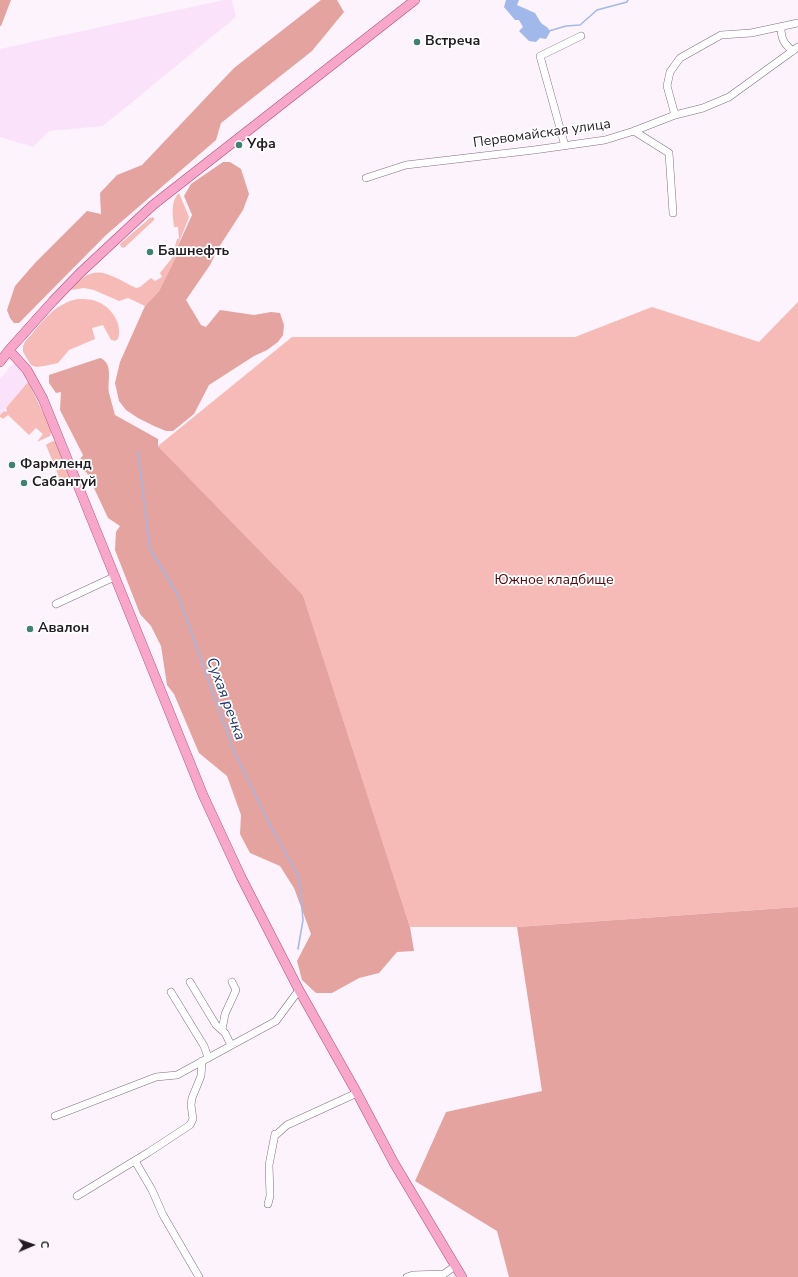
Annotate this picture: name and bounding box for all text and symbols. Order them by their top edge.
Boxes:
place label: Встреча [425,34,480,50]
marker: Встреча [412,37,422,47]
street label: Первомайская улица [472,116,612,152]
place label: Уфа [247,137,276,153]
marker: Уфа [234,140,244,150]
place label: Башнефть [158,244,229,260]
marker: Башнефть [145,247,155,257]
place label: Фармленд [20,457,92,473]
marker: Фармленд [7,460,17,470]
place label: Сабантуй [32,475,97,491]
marker: Сабантуй [19,478,29,488]
park label: Южное кладбище [495,573,613,589]
place label: Авалон [38,621,89,637]
marker: Авалон [25,624,35,634]
water label: Сухая речка [202,655,248,743]
north arrow [12,1225,52,1265]
text: С [37,1241,52,1249]

